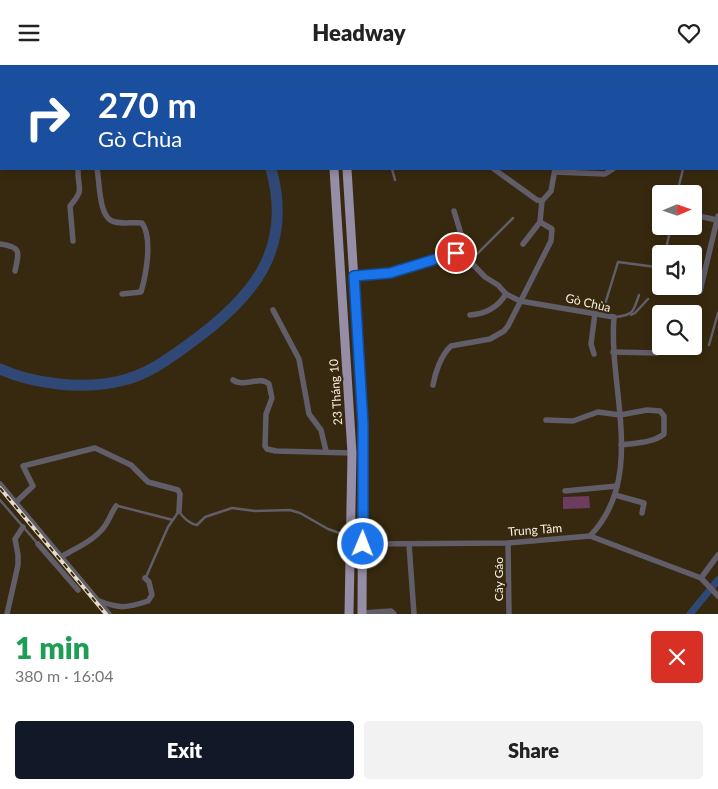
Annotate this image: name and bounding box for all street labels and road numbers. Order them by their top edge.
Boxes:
street label: Gò Chùa [564,290,612,315]
street label: 23 Tháng 10 [326,358,345,426]
street label: Trung Tâm [507,520,563,539]
street label: Cây Gáo [491,557,506,601]

